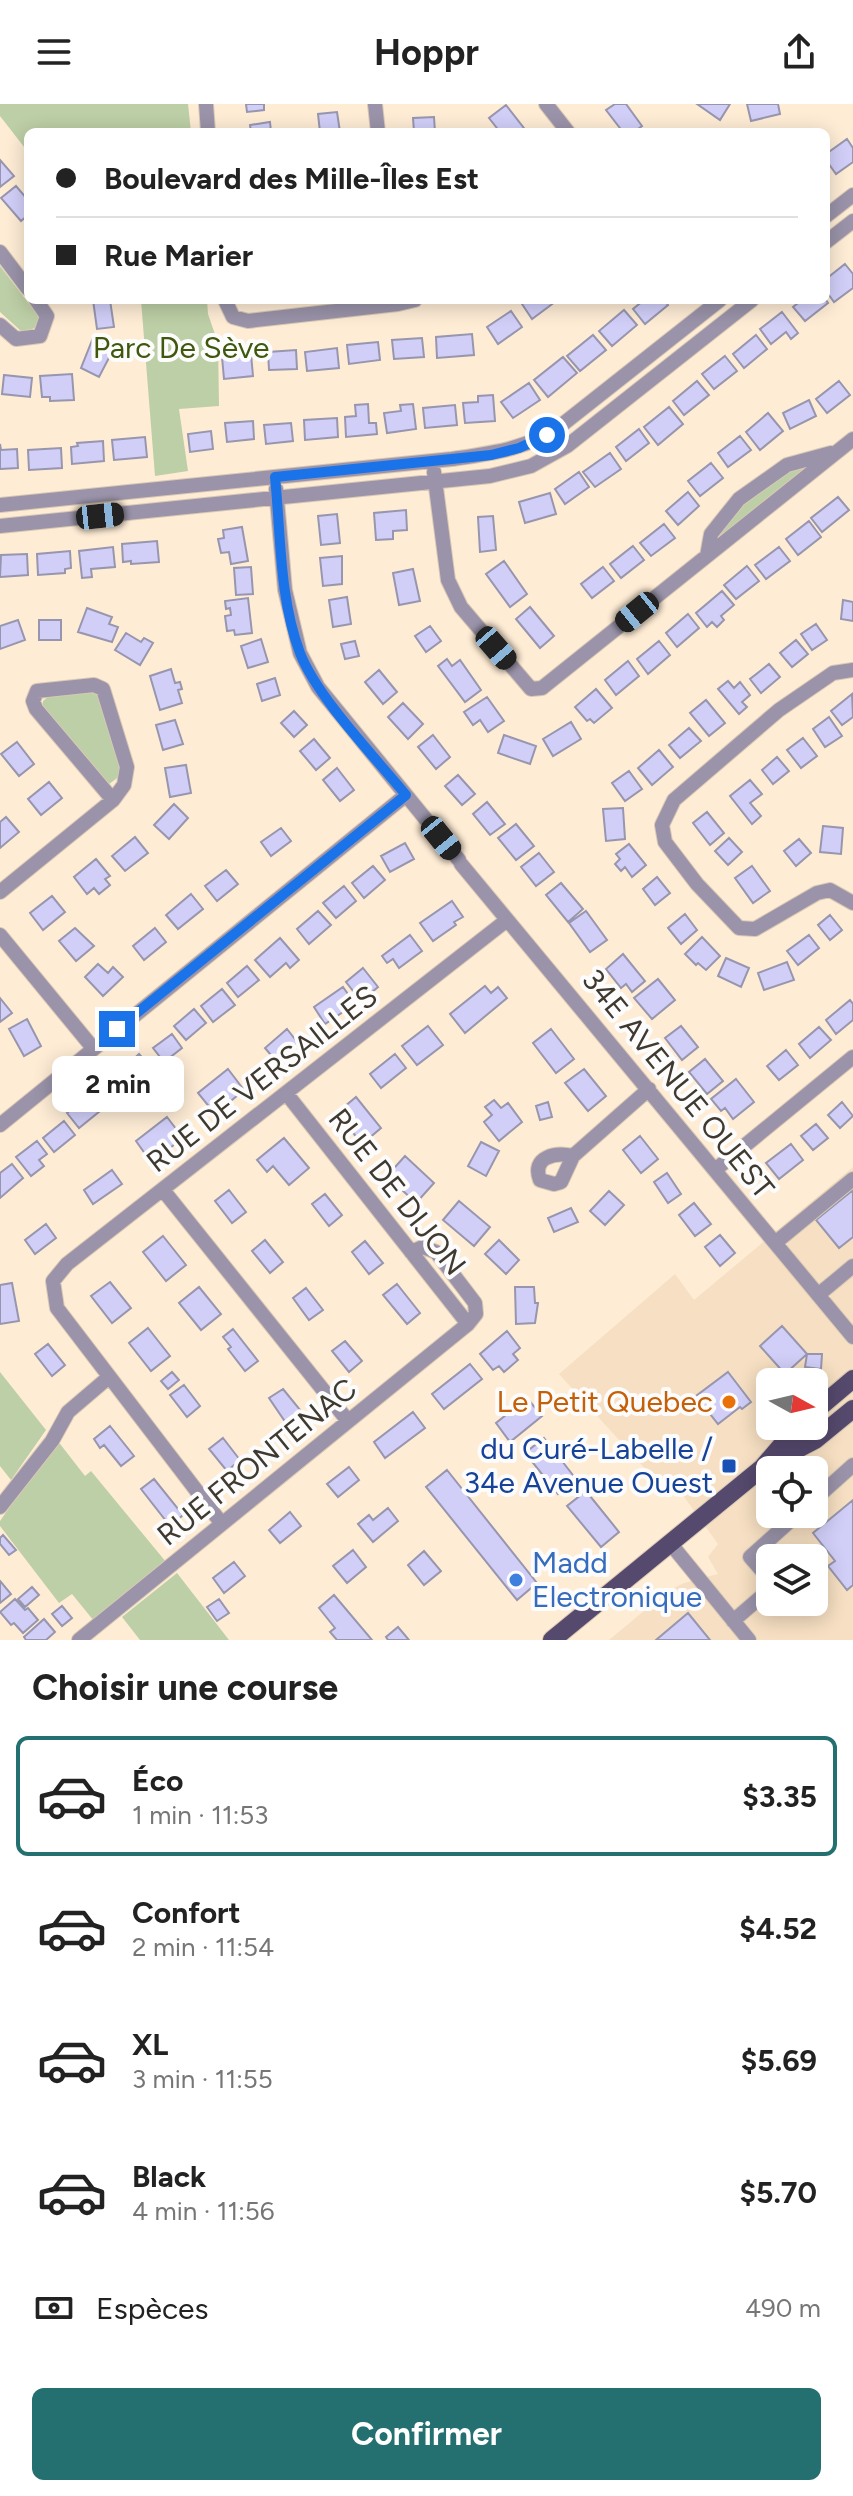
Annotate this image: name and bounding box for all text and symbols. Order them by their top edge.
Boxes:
icon: menu [32,30,76,74]
icon: share [777,30,821,74]
text: Hoppr [374,31,479,74]
text: Boulevard des Mille-Îles Est [104,160,479,197]
text: Rue Marier [104,237,253,274]
park label: Parc De Sève [93,329,269,366]
route start [529,417,565,453]
car [75,502,125,530]
car [611,588,663,636]
car [471,622,521,674]
car [417,812,465,864]
street label: 34E AVENUE OUEST [574,961,783,1206]
street label: RUE DE VERSAILLES [139,977,384,1180]
route end [99,1011,135,1047]
callout: 2 min [51,1057,183,1113]
text: 2 min [85,1068,151,1100]
street label: RUE DE DIJON [321,1101,474,1283]
north arrow [756,1368,828,1440]
map controls [756,1368,828,1616]
street label: RUE FRONTENAC [150,1370,364,1553]
place label: Le Petit Quebec [496,1383,713,1420]
marker: Le Petit Quebec [720,1393,738,1411]
place label: du Curé-Labelle / 34e Avenue Ouest [464,1430,713,1501]
button: locate [756,1456,828,1528]
marker: du Curé-Labelle / 34e Avenue Ouest [720,1457,738,1475]
place label: Madd Electronique [532,1544,702,1615]
button: layers [756,1544,828,1616]
marker: Madd Electronique [507,1571,525,1589]
text: Choisir une course [32,1666,338,1709]
icon: car [36,1760,108,1832]
text: Éco [132,1762,183,1799]
text: $3.35 [742,1778,817,1815]
text: 1 min · 11:53 [132,1799,268,1831]
icon: car [36,1892,108,1964]
text: Confort [132,1894,241,1931]
text: $4.52 [739,1910,817,1947]
text: 2 min · 11:54 [132,1931,274,1963]
icon: car [36,2024,108,2096]
text: XL [132,2026,168,2063]
text: $5.69 [741,2042,817,2079]
text: 3 min · 11:55 [132,2063,273,2095]
icon: car [36,2156,108,2228]
text: Black [132,2158,206,2195]
text: $5.70 [739,2174,817,2211]
text: 4 min · 11:56 [132,2195,274,2227]
icon: cash [32,2286,76,2330]
text: Espèces [96,2290,208,2327]
text: 490 m [745,2292,821,2324]
button: Confirmer [32,2388,821,2480]

